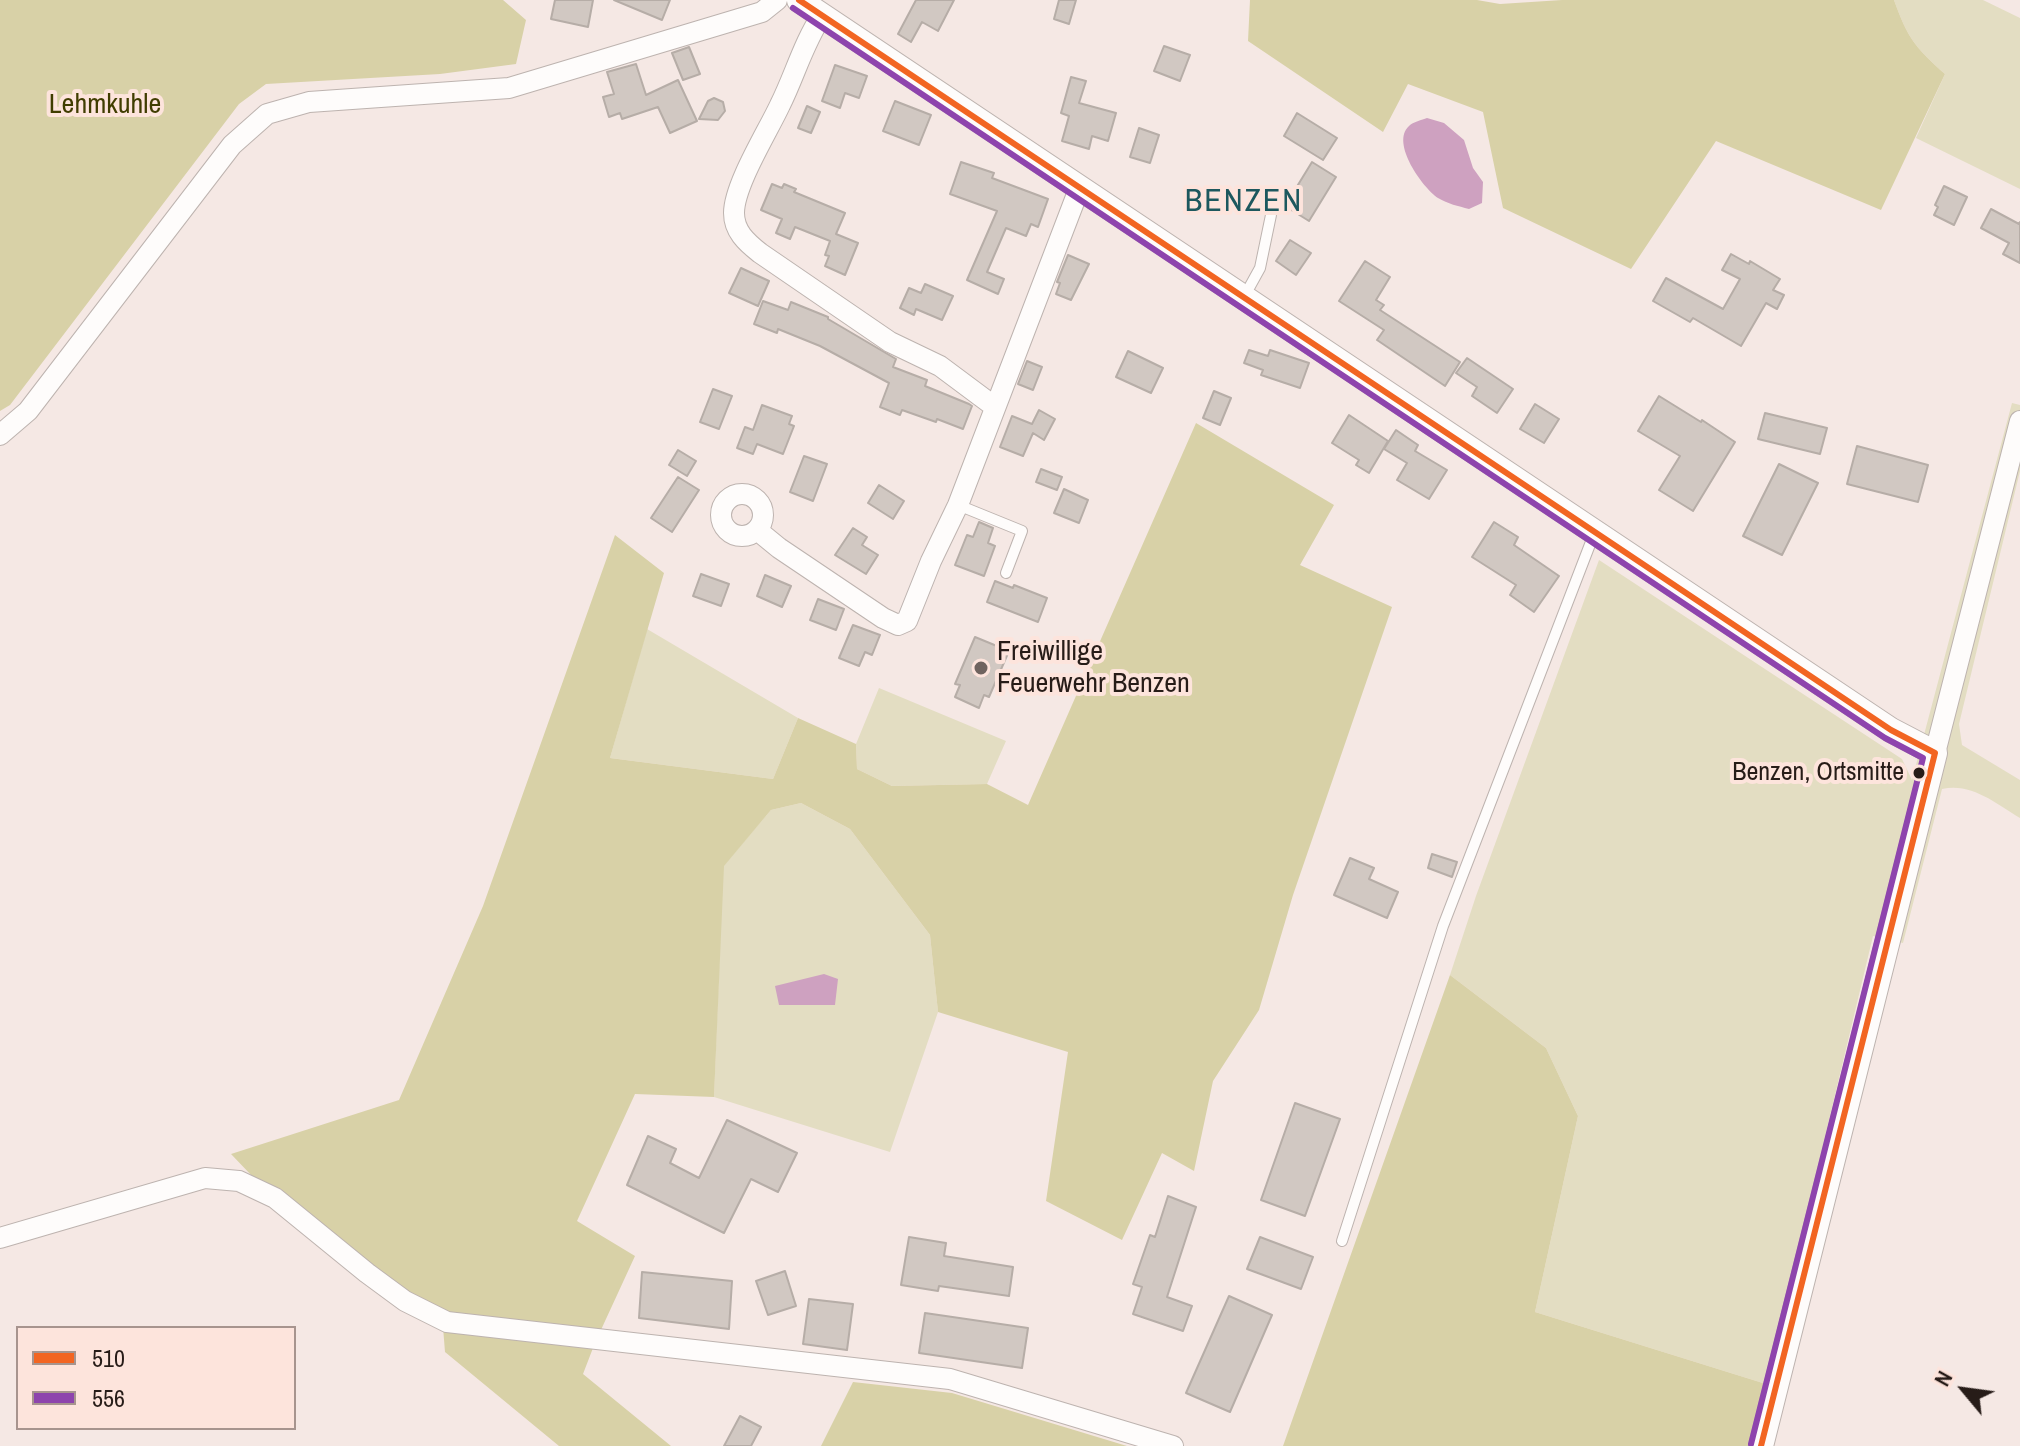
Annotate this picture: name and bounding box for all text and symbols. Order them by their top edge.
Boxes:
park label: Lehmkuhle [49,88,161,122]
district label: BENZEN [1185,183,1303,221]
place label: Freiwillige Feuerwehr Benzen [997,635,1190,701]
marker: Freiwillige Feuerwehr Benzen [972,659,990,677]
place label: Benzen, Ortsmitte [1732,757,1904,789]
marker: Benzen, Ortsmitte [1911,765,1927,781]
legend [16,1326,296,1430]
text: 510 [92,1342,125,1374]
north arrow [1924,1350,2004,1430]
text: N [1927,1365,1959,1391]
text: 556 [92,1382,125,1414]

